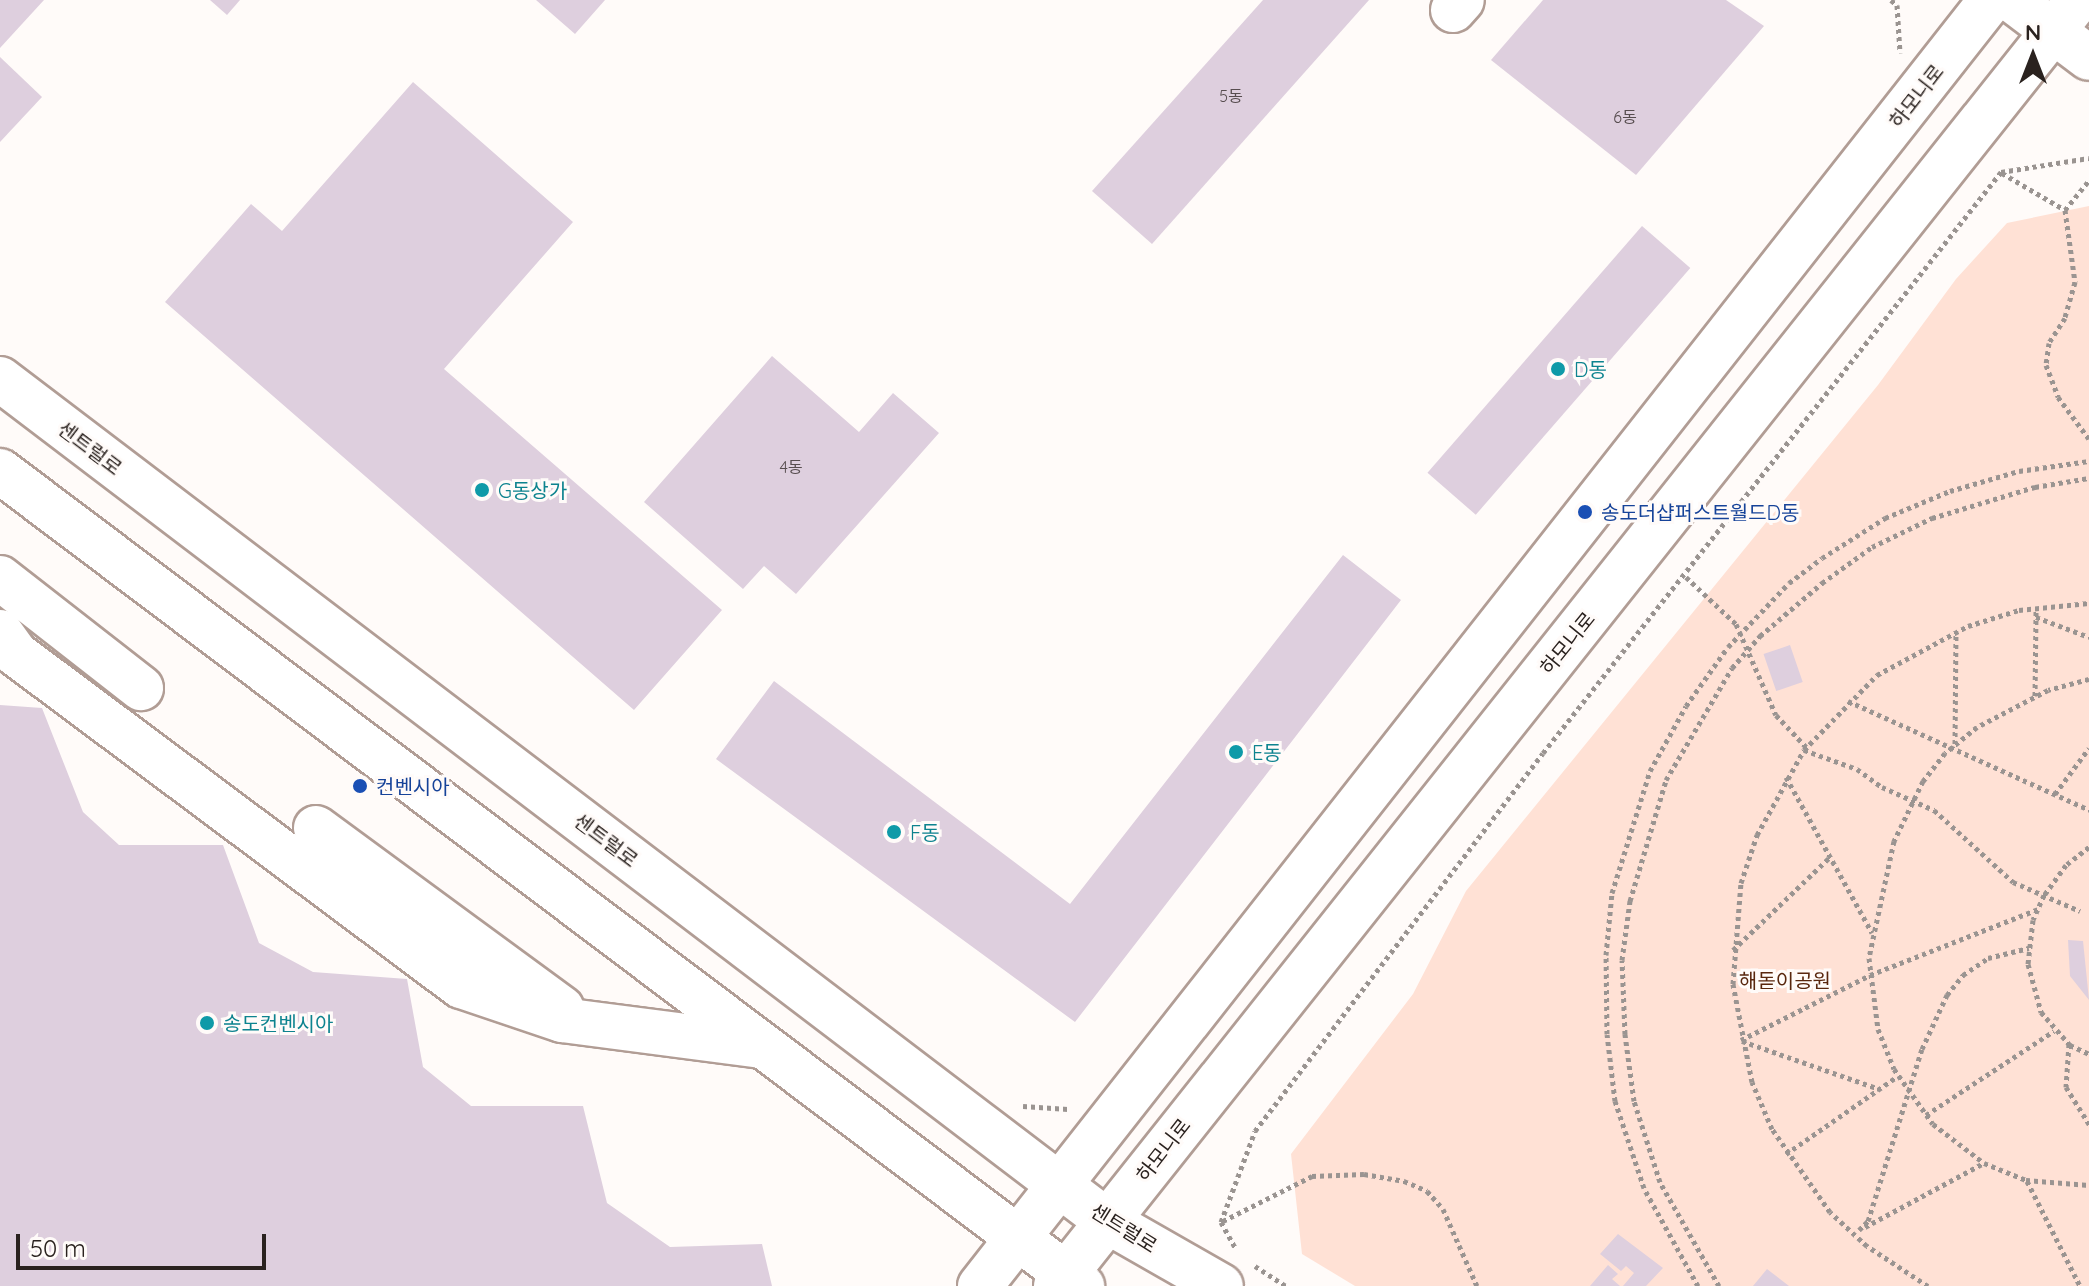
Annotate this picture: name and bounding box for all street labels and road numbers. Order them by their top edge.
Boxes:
street label: 하모니로 [1884,60,1948,132]
street label: 센트럴로 [53,416,127,480]
street label: 하모니로 [1535,607,1599,679]
street label: 센트럴로 [569,808,643,872]
street label: 하모니로 [1131,1114,1195,1186]
street label: 센트럴로 [1086,1198,1162,1258]

